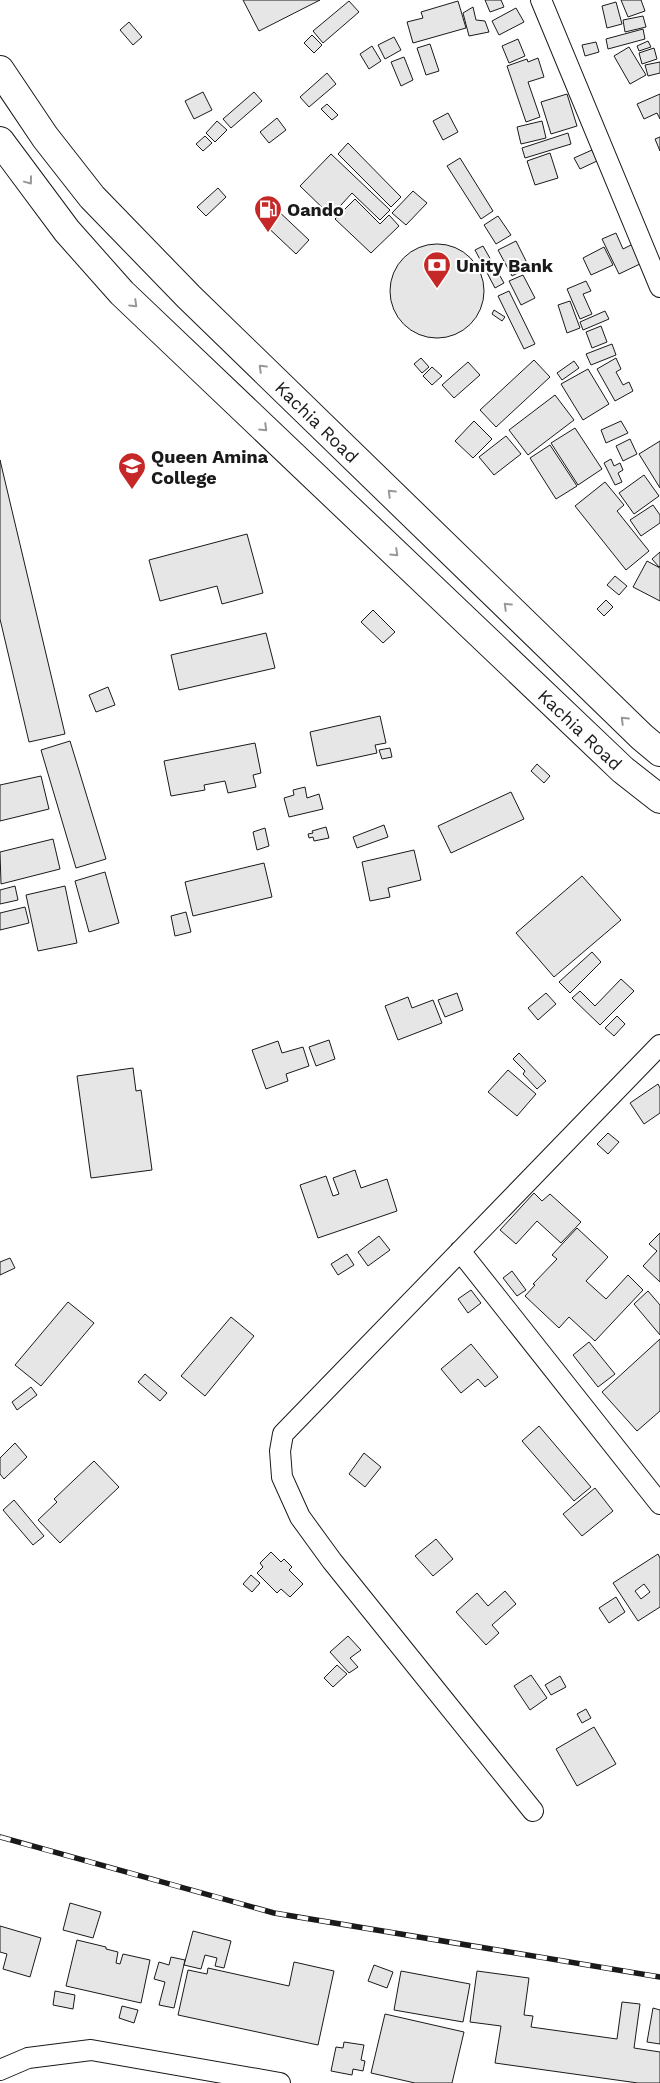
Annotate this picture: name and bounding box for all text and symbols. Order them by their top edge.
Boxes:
one-way arrow [23,175,32,185]
fuel station icon: Oando [253,194,283,233]
place label: Oando [287,199,344,220]
bank icon: Unity Bank [422,250,452,289]
place label: Unity Bank [456,255,554,276]
one-way arrow [128,298,137,307]
one-way arrow [259,364,268,373]
street label: Kachia Road [271,376,363,467]
one-way arrow [259,422,268,431]
place label: Queen Amina College [151,446,269,488]
school or university icon: Queen Amina College [117,451,147,490]
one-way arrow [388,490,397,499]
one-way arrow [389,547,398,556]
one-way arrow [504,603,513,612]
street label: Kachia Road [534,685,627,774]
one-way arrow [621,716,630,725]

